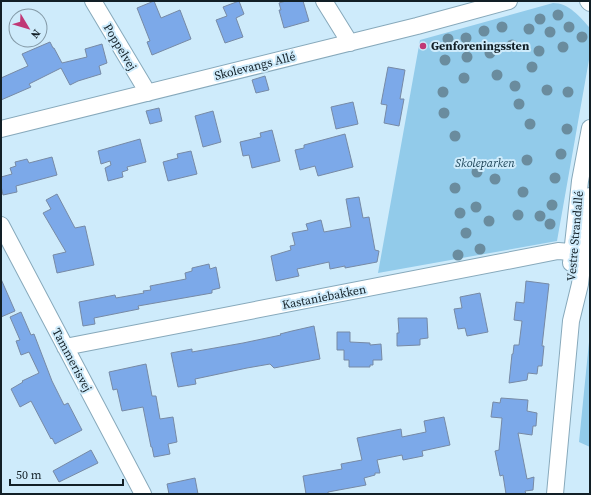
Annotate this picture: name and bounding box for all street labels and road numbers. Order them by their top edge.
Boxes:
street label: Poppelvej [100,21,140,73]
street label: Skolevangs Allé [213,48,297,84]
street label: Vestre Strandallé [563,190,587,282]
street label: Kastaniebakken [281,281,367,313]
street label: Tammerisvej [49,325,95,395]

